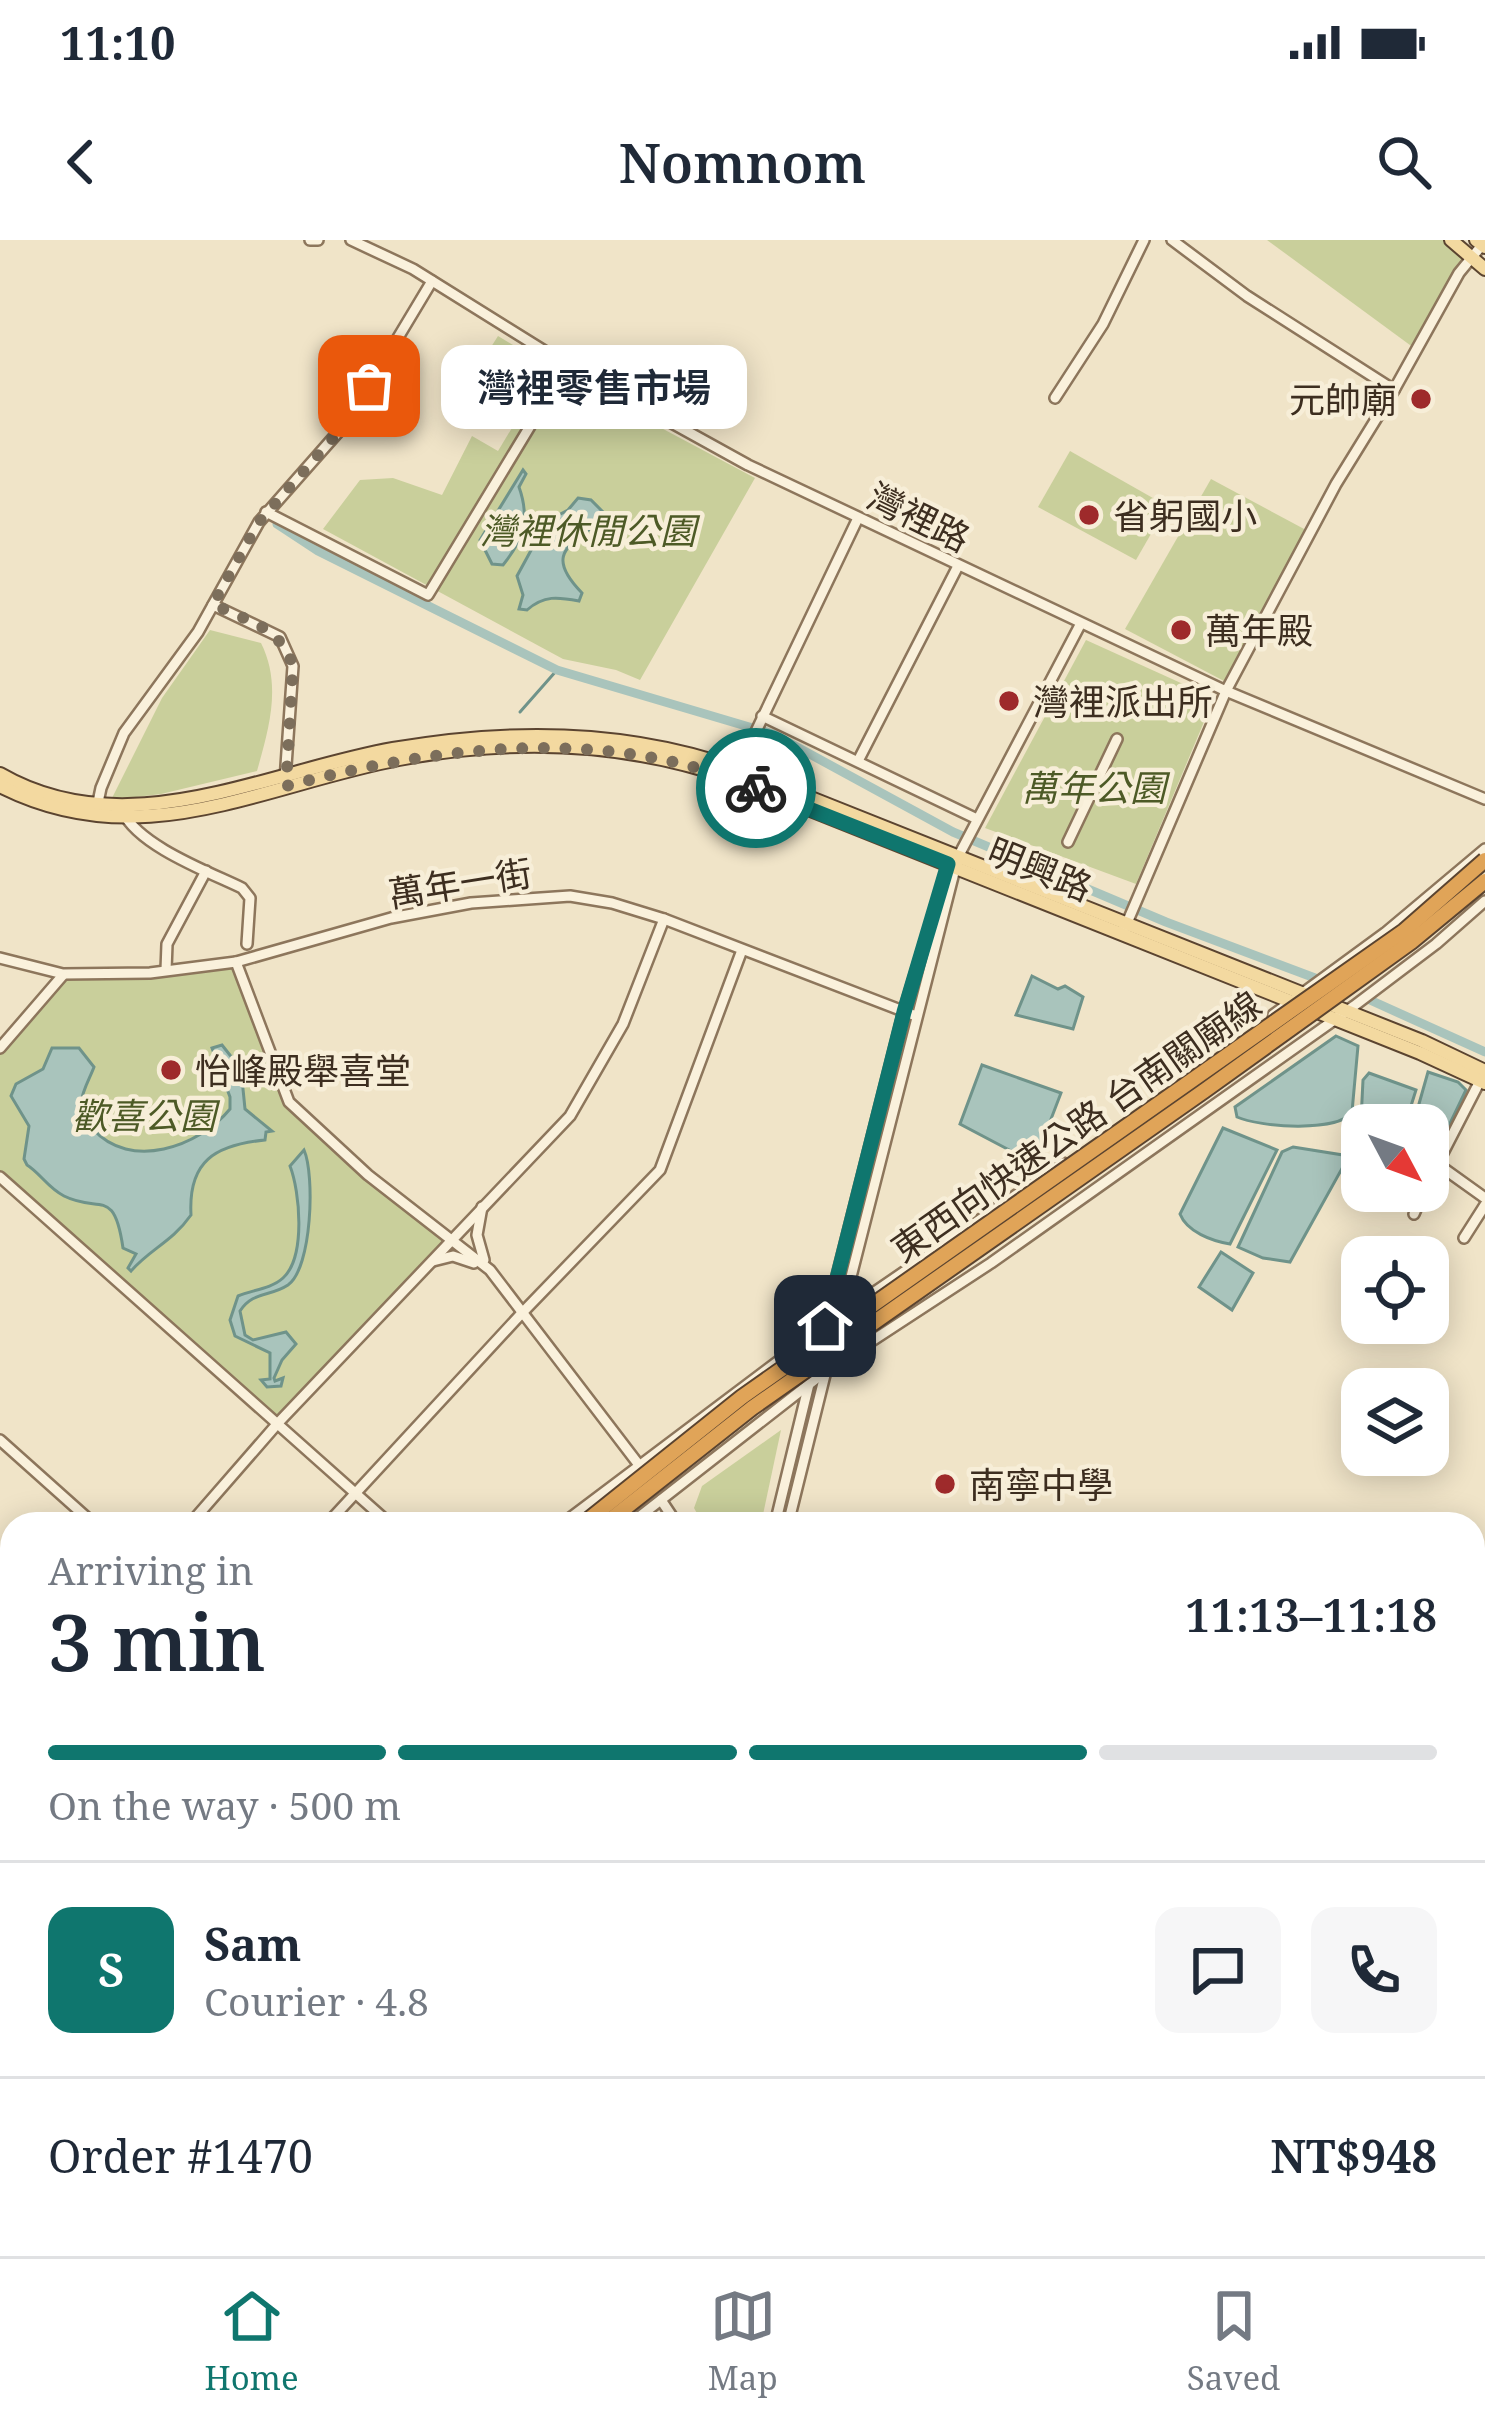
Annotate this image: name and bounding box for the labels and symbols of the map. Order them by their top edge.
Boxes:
pin [318,335,420,437]
callout: 灣裡零售市場 [441,344,747,428]
place label: 元帥廟 [1289,375,1397,424]
marker: 元帥廟 [1408,386,1434,412]
street label: 灣裡路 [860,471,978,563]
place label: 省躬國小 [1113,491,1257,540]
marker: 省躬國小 [1076,502,1102,528]
park label: 灣裡休閒公園 [480,506,701,555]
place label: 萬年殿 [1205,606,1313,655]
marker: 萬年殿 [1168,617,1194,643]
place label: 灣裡派出所 [1033,677,1213,726]
marker: 灣裡派出所 [996,688,1022,714]
courier [696,728,816,848]
park label: 萬年公園 [1022,763,1171,812]
street label: 明興路 [981,826,1099,912]
street label: 萬年一街 [385,848,535,918]
street label: 東西向快速公路 台南關廟線 [881,979,1271,1273]
place label: 怡峰殿舉喜堂 [195,1046,411,1095]
marker: 怡峰殿舉喜堂 [158,1057,184,1083]
park label: 歡喜公園 [72,1091,221,1140]
north arrow [1341,1104,1449,1212]
pin [774,1275,876,1377]
place label: 南寧中學 [969,1460,1113,1509]
marker: 南寧中學 [932,1471,958,1497]

